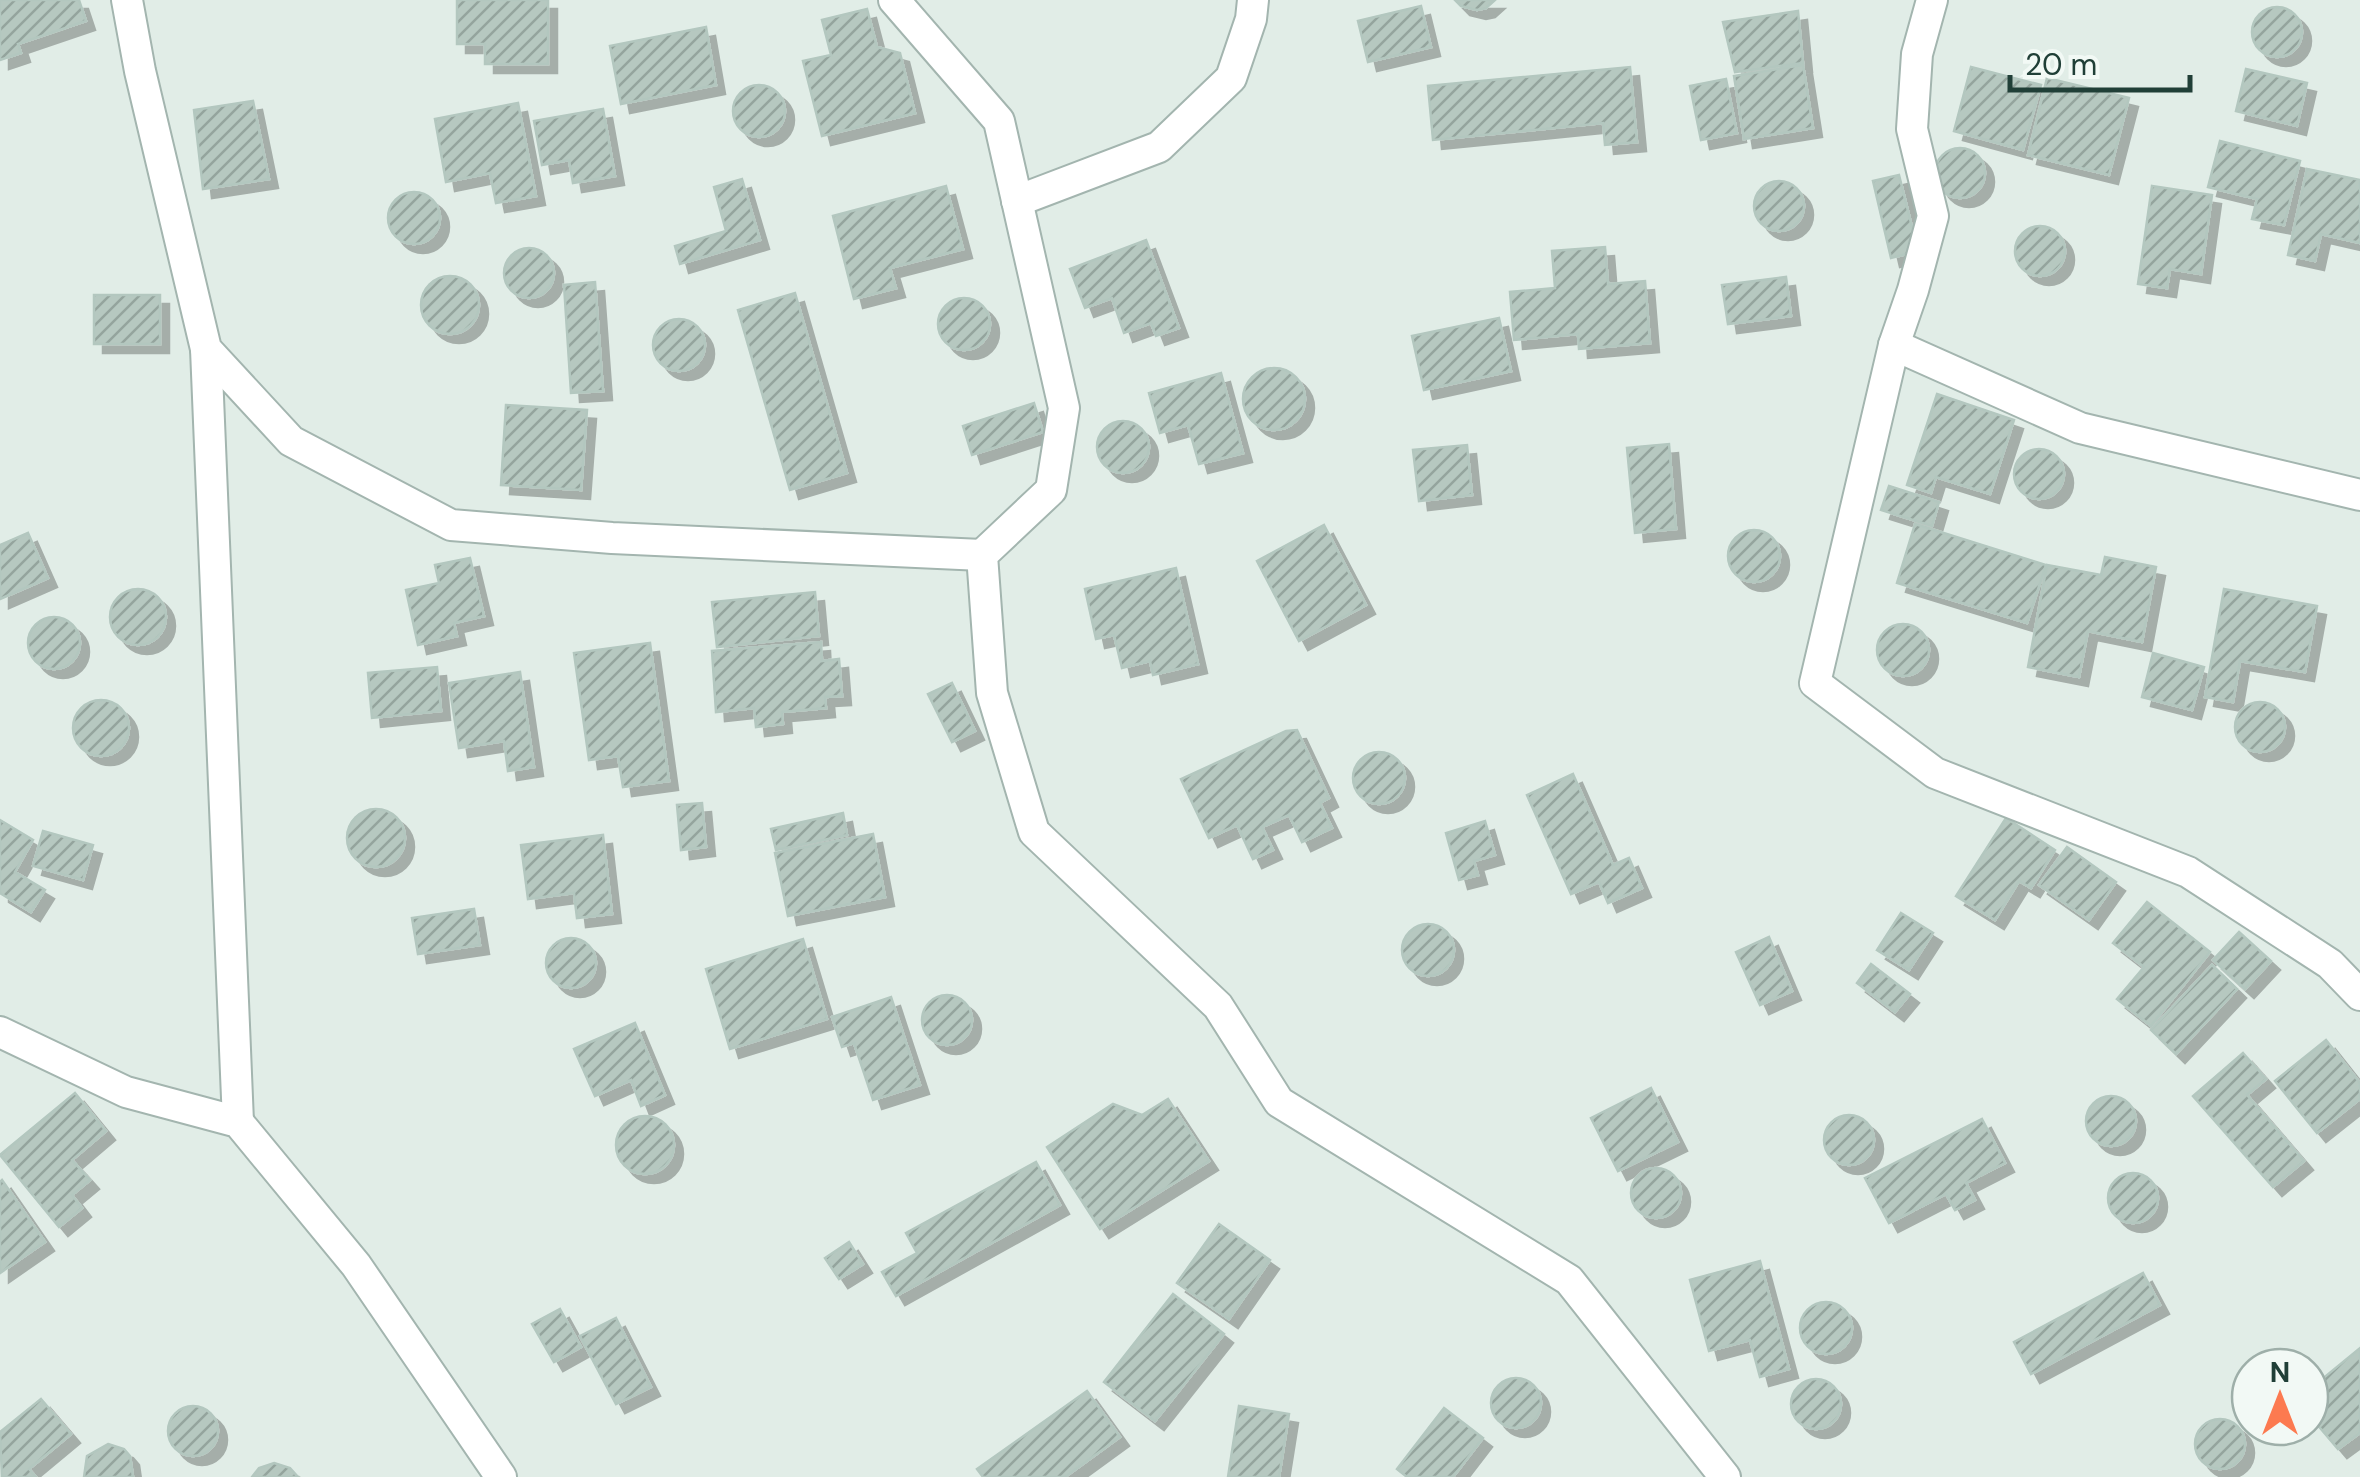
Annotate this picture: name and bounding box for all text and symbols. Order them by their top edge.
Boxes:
scale bar [2010,30,2190,92]
text: 20 m [2025,45,2097,84]
north arrow [2230,1347,2330,1447]
text: N [2270,1354,2290,1391]

